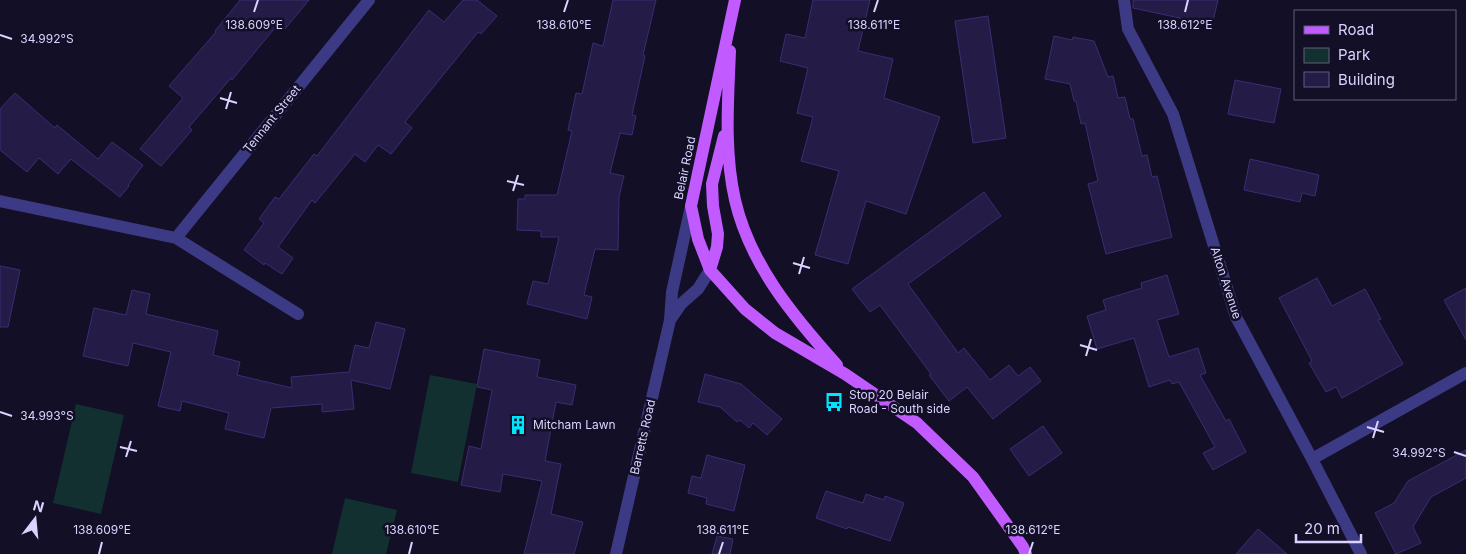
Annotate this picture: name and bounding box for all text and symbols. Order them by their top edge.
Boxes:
legend [1294,10,1456,100]
text: 138.609°E [225,17,283,32]
text: 138.610°E [536,17,592,32]
text: 138.611°E [848,17,900,32]
text: 138.612°E [1158,17,1212,32]
text: Road [1338,20,1374,39]
text: 34.992°S [20,31,74,46]
text: Park [1338,45,1371,64]
text: Building [1338,70,1395,89]
street label: Tennant Street [240,82,304,156]
street label: Belair Road [670,135,699,201]
street label: Alton Avenue [1208,245,1245,321]
place label: Stop 20 Belair Road - South side [849,387,950,416]
bus stop icon: Stop 20 Belair Road - South side [823,391,845,413]
street label: Barretts Road [627,398,658,476]
text: 34.993°S [20,408,74,423]
building icon: Mitcham Lawn [507,414,529,436]
place label: Mitcham Lawn [533,417,616,432]
text: 34.992°S [1392,445,1446,460]
north arrow [10,494,60,544]
text: N [31,496,46,516]
scale bar [1296,512,1361,544]
text: 20 m [1304,519,1340,538]
text: 138.609°E [73,522,131,537]
text: 138.610°E [384,522,440,537]
text: 138.611°E [697,522,749,537]
text: 138.612°E [1006,522,1060,537]

